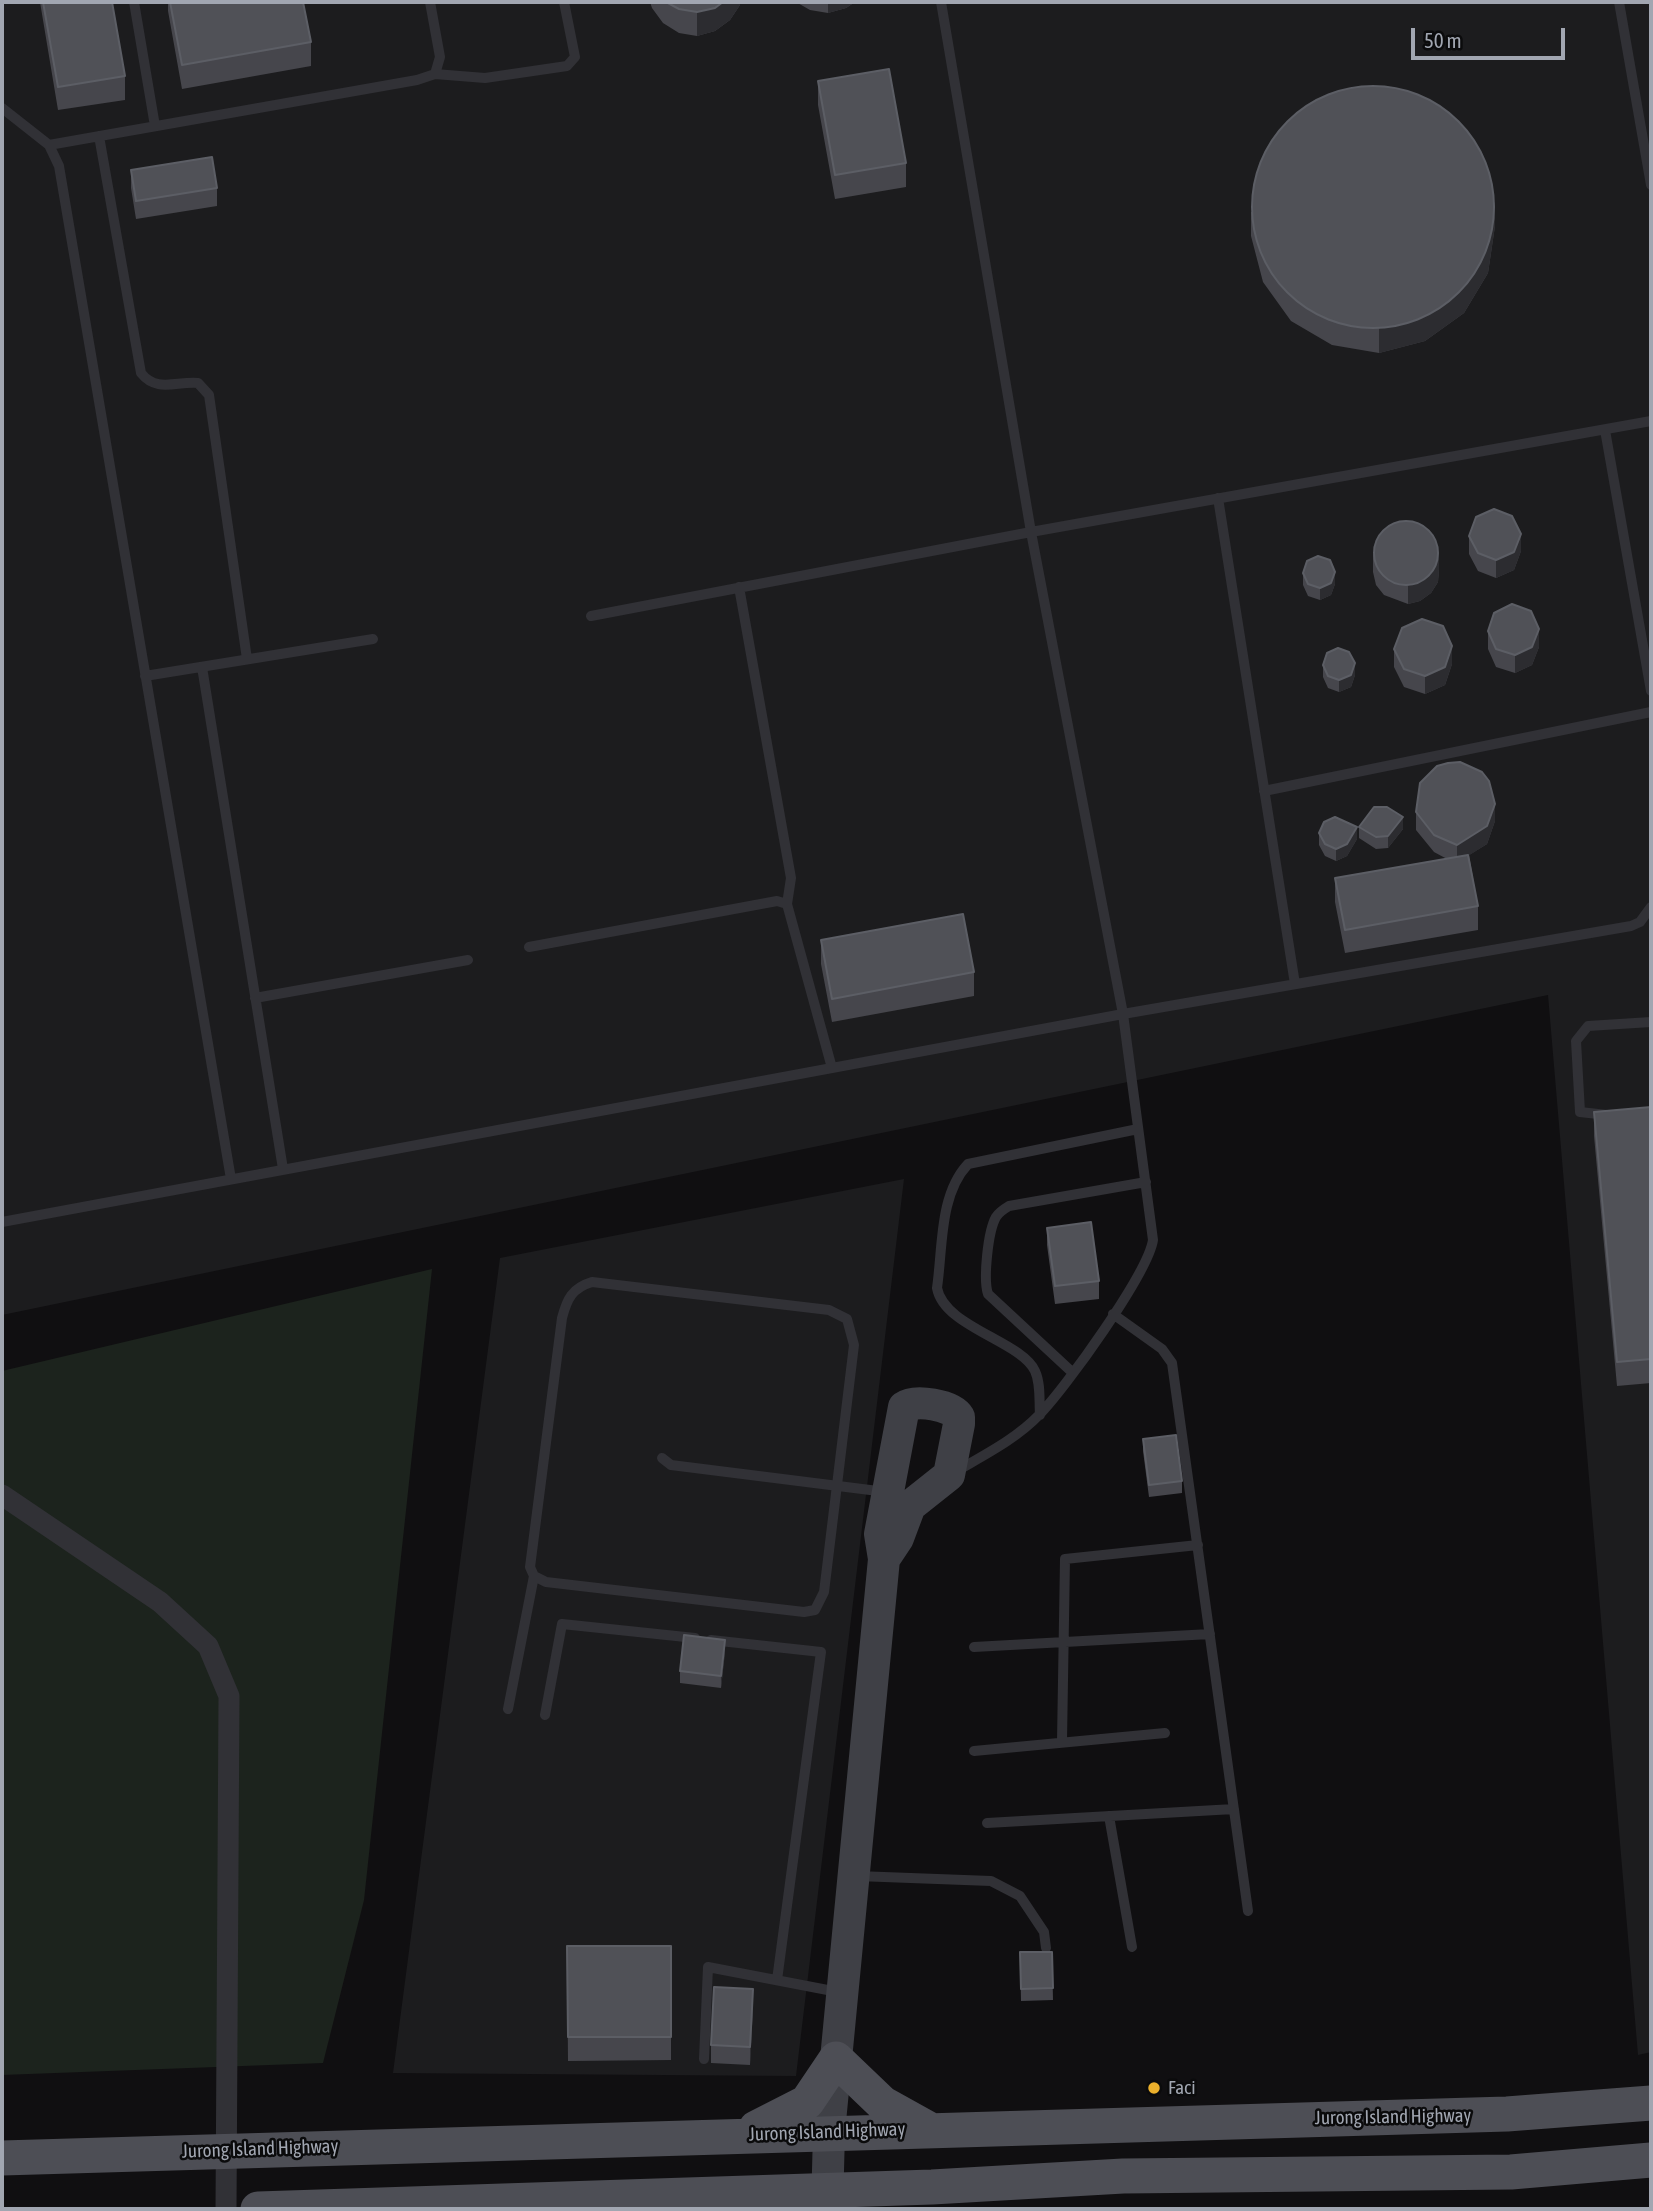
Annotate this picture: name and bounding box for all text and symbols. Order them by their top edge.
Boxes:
scale bar [1415,14,1569,58]
text: 50 m [1424,28,1462,52]
place label: Faci [1168,2077,1196,2099]
marker: Faci [1146,2080,1162,2096]
street label: Jurong Island Highway [1314,2104,1472,2130]
street label: Jurong Island Highway [748,2118,906,2146]
street label: Jurong Island Highway [181,2135,339,2163]

